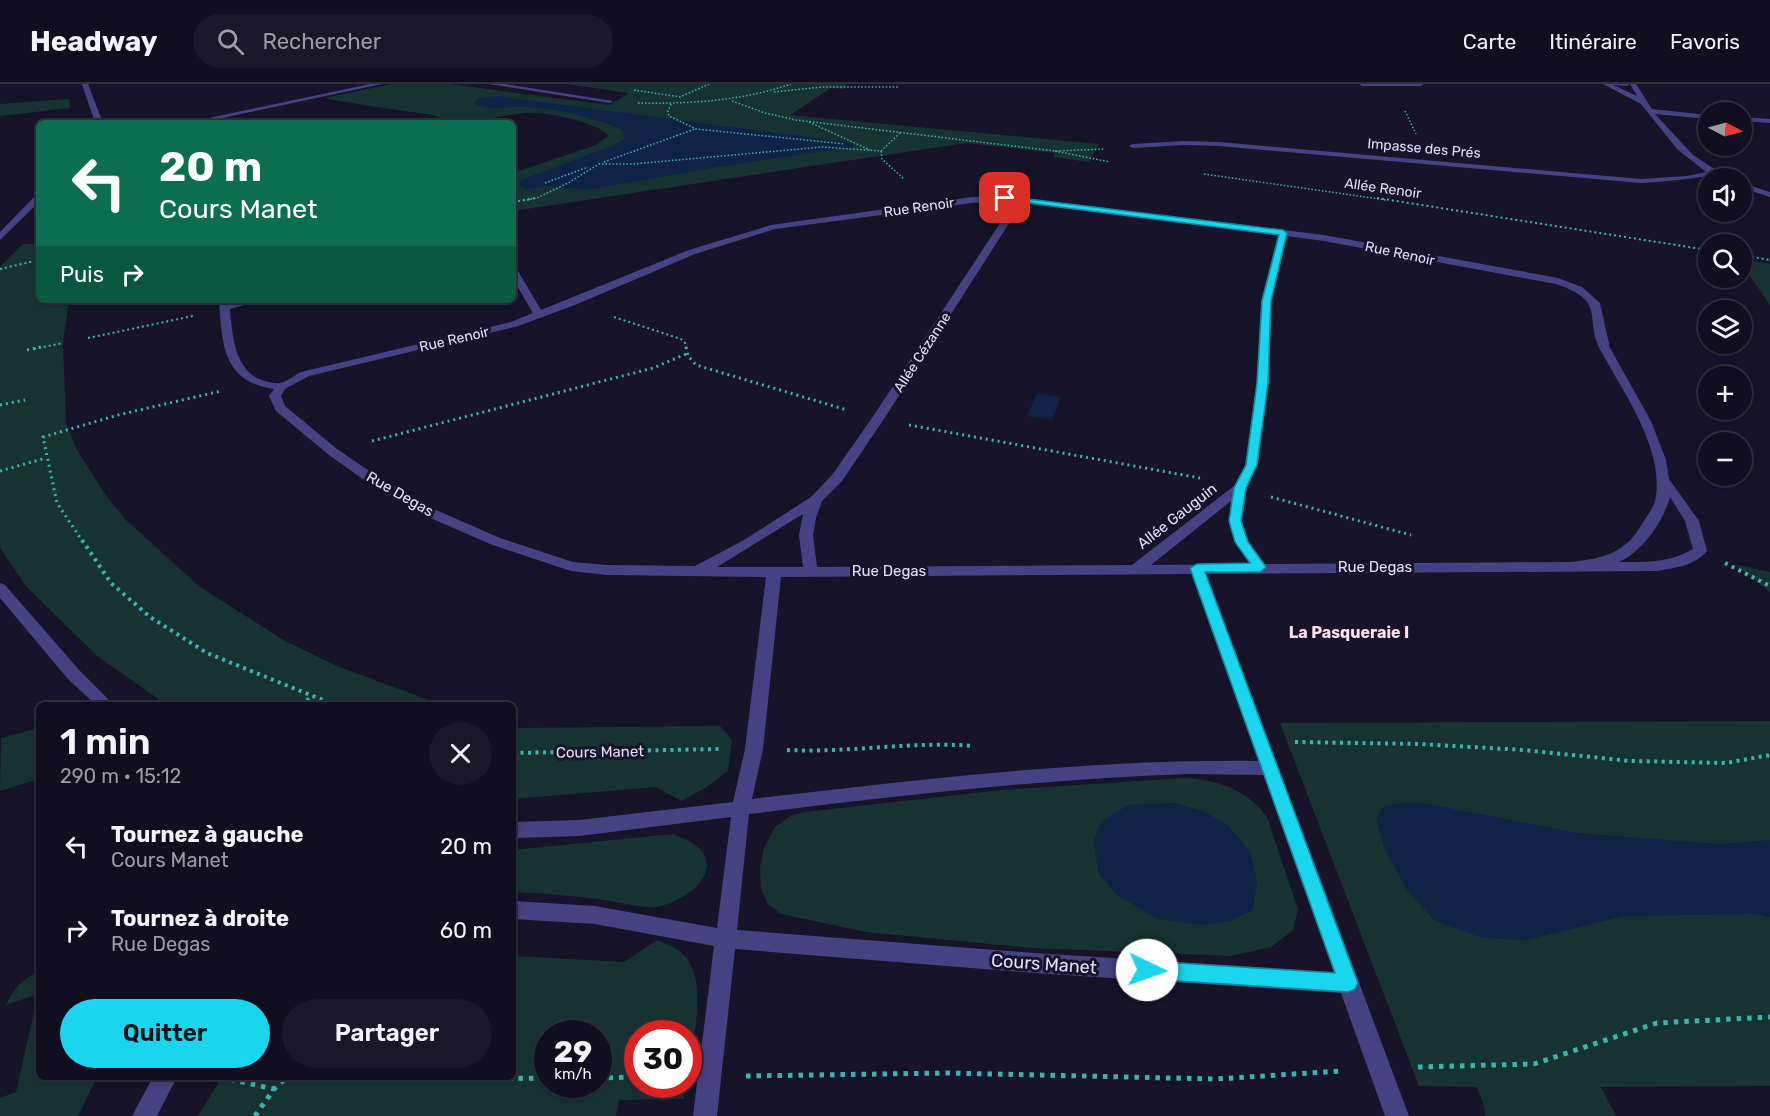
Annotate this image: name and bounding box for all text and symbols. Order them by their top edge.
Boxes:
search box [193,14,613,68]
text: Headway [30,25,157,58]
icon: search [214,25,247,58]
text: Rechercher [262,28,381,55]
text: Carte [1463,29,1516,54]
text: Itinéraire [1549,29,1637,54]
text: Favoris [1670,29,1740,54]
north arrow [1698,102,1752,156]
map controls [1698,102,1752,486]
street label: Impasse des Prés [1367,135,1481,162]
text: 20 m [159,142,262,192]
icon: left [60,144,138,222]
button: sound [1698,168,1752,222]
pin [979,172,1030,223]
street label: Allée Renoir [1343,175,1423,202]
icon: arrive [988,181,1021,214]
text: Cours Manet [159,193,318,225]
street label: Rue Renoir [883,194,956,221]
button: search [1698,234,1752,288]
street label: Rue Renoir [1363,238,1437,269]
icon: right [116,258,149,291]
text: Puis [60,261,104,288]
button: layers [1698,300,1752,354]
street label: Allée Cézanne [890,309,955,396]
street label: Rue Renoir [418,323,491,356]
button: + [1698,366,1752,420]
button: − [1698,432,1752,486]
street label: Rue Degas [363,468,437,521]
street label: Allée Gauguin [1134,479,1220,553]
street label: Rue Degas [1338,558,1413,576]
street label: Rue Degas [852,562,927,580]
district label: La Pasqueraie I [1289,623,1409,642]
text: 1 min [60,720,151,763]
button: close [429,722,492,785]
street label: Cours Manet [556,742,644,762]
text: 290 m · 15:12 [60,764,181,788]
text: Tournez à gauche [111,821,304,848]
icon: left [60,830,93,863]
text: 20 m [440,833,492,860]
text: Cours Manet [111,848,229,872]
text: Tournez à droite [111,905,289,932]
icon: right [60,914,93,947]
text: 60 m [440,917,492,944]
text: Rue Degas [111,932,210,956]
position arrow [1115,938,1179,1002]
street label: Cours Manet [990,949,1098,979]
button: Quitter [60,999,270,1068]
button: Partager [282,999,492,1068]
speed limit sign: 30 [624,1020,702,1098]
text: 29 [554,1034,592,1070]
text: km/h [554,1065,592,1083]

